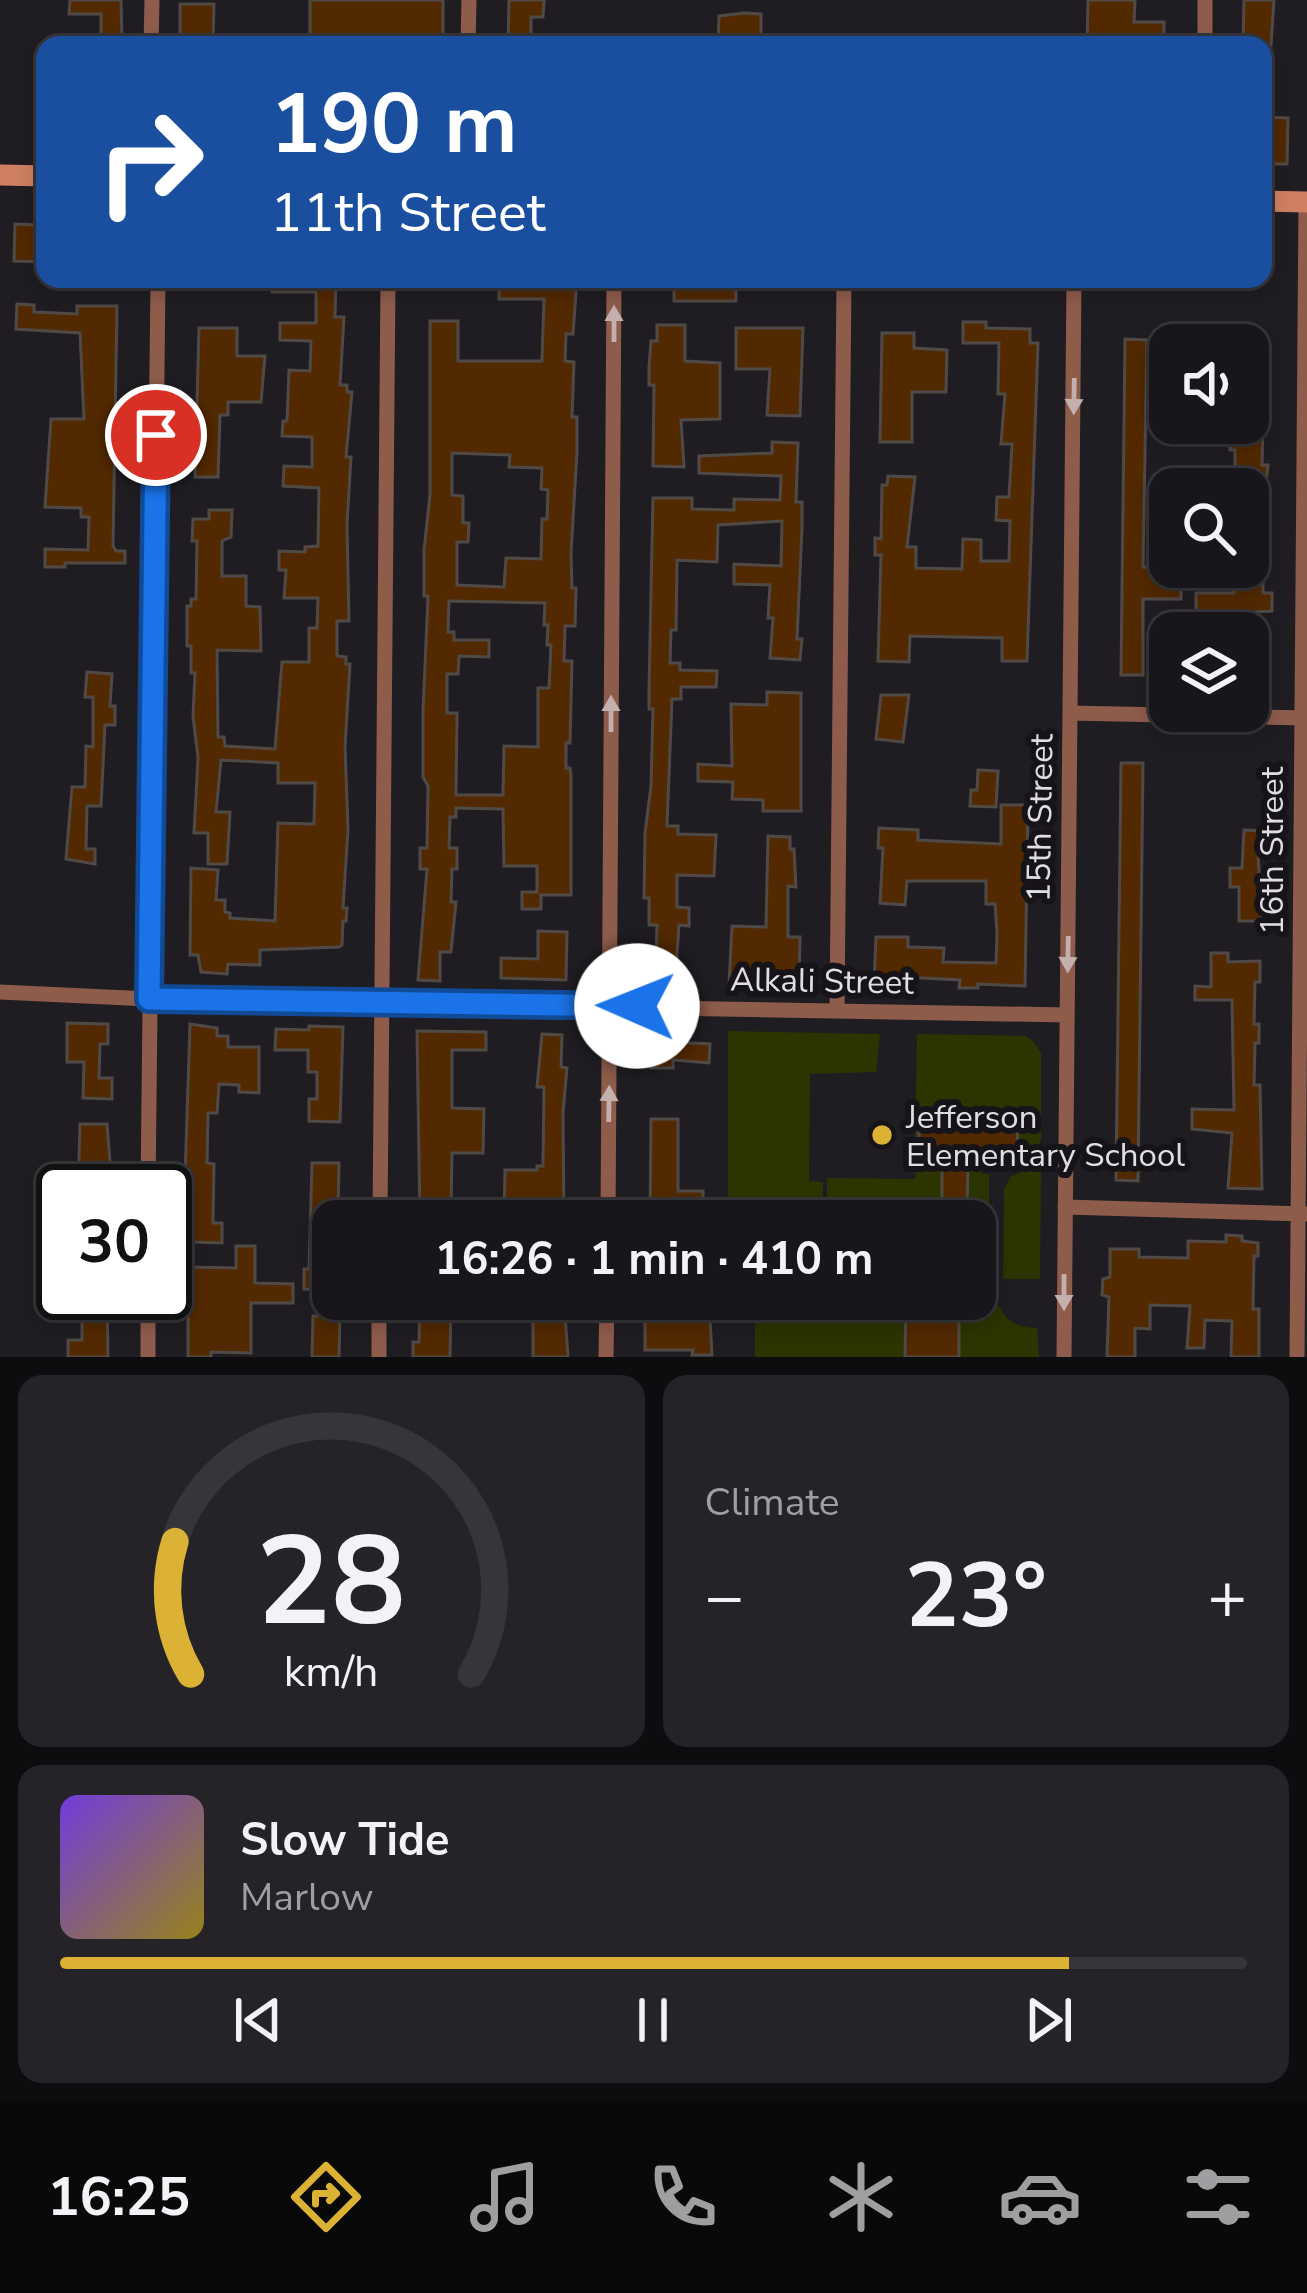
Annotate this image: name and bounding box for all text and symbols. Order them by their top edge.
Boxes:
text: 190 m [270,67,518,182]
icon: right [72,84,228,240]
text: 11th Street [270,176,546,250]
one-way arrow [604,304,624,342]
map controls [1149,324,1269,732]
button: sound [1149,324,1269,444]
one-way arrow [1064,378,1083,416]
pin [105,384,207,486]
icon: arrive [123,402,189,468]
button: search [1149,468,1269,588]
button: layers [1149,612,1269,732]
one-way arrow [601,694,621,732]
street label: 15th Street [1017,733,1064,903]
street label: 16th Street [1250,766,1295,935]
one-way arrow [1058,936,1078,974]
position arrow [574,943,700,1069]
street label: Alkali Street [730,957,915,1006]
one-way arrow [599,1084,618,1122]
place label: Jefferson Elementary School [905,1095,1185,1178]
marker: Jefferson Elementary School [869,1122,895,1148]
speed limit sign: 30 [36,1164,192,1320]
text: 16:26 · 1 min · 410 m [434,1229,874,1290]
one-way arrow [1054,1274,1074,1312]
text: Climate [705,1476,840,1529]
text: 28 [256,1497,406,1667]
text: 23° [905,1535,1047,1658]
text: − [705,1552,744,1642]
text: + [1207,1552,1247,1642]
text: km/h [284,1643,379,1701]
text: Slow Tide [240,1810,449,1871]
text: Marlow [240,1871,374,1924]
icon: previous [225,1987,291,2053]
icon: pause [620,1987,686,2053]
icon: next [1016,1987,1082,2053]
icon: directions [284,2155,368,2239]
icon: music [463,2155,547,2239]
icon: phone [641,2155,725,2239]
icon: climate [819,2155,903,2239]
icon: car [998,2155,1082,2239]
icon: filters [1176,2155,1260,2239]
text: 16:25 [47,2160,190,2234]

